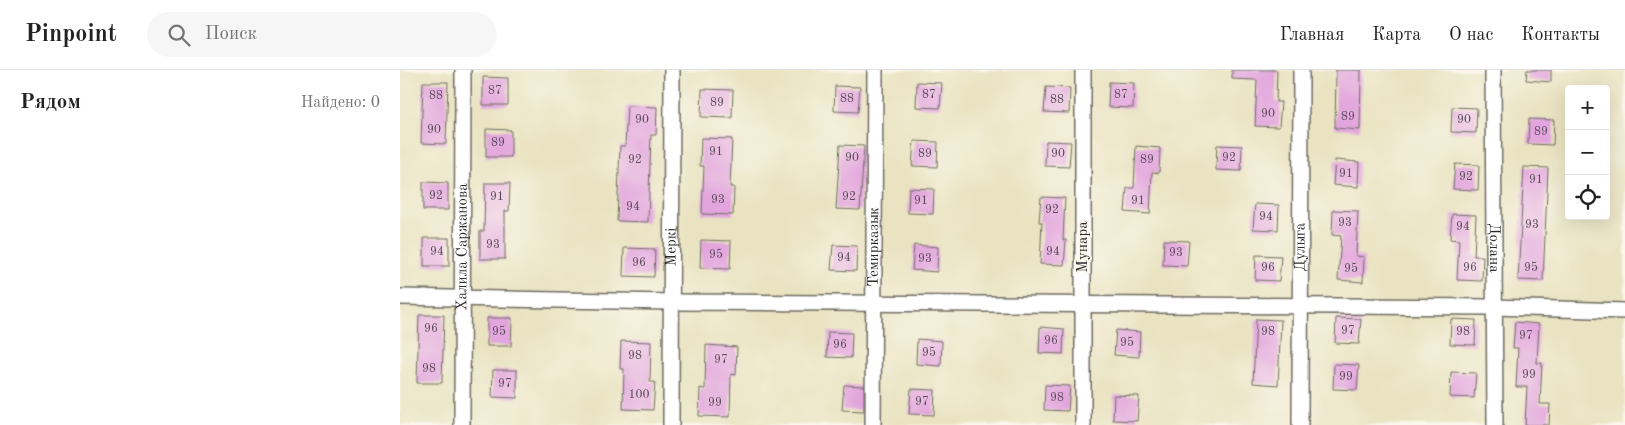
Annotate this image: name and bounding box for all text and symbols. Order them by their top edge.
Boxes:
search box [147,12,497,57]
icon: search [165,21,193,49]
text: Pinpoint [25,23,117,47]
text: Поиск [205,25,257,44]
text: Главная [1280,26,1344,44]
text: Карта [1372,26,1421,44]
text: О нас [1449,26,1493,44]
text: Контакты [1521,26,1600,44]
house number: 87 [488,85,502,97]
map controls [1565,85,1610,220]
button: + [1565,85,1610,130]
house number: 87 [922,89,936,101]
house number: 87 [1114,89,1128,101]
house number: 88 [429,90,443,102]
text: Рядом [20,92,81,113]
house number: 88 [840,93,854,105]
house number: 88 [1050,94,1064,106]
text: Найдено: 0 [301,95,380,111]
house number: 89 [710,97,724,109]
house number: 90 [1261,108,1275,120]
house number: 89 [1341,111,1355,123]
house number: 90 [635,114,649,126]
house number: 90 [1457,114,1471,126]
house number: 90 [427,124,441,136]
house number: 89 [1534,126,1548,138]
button: − [1565,130,1610,175]
house number: 89 [491,137,505,149]
house number: 91 [709,146,723,158]
house number: 89 [918,148,932,160]
house number: 90 [1051,148,1065,160]
house number: 90 [845,152,859,164]
house number: 92 [1222,152,1236,164]
house number: 92 [628,154,642,166]
house number: 89 [1140,154,1154,166]
house number: 91 [1339,168,1353,180]
house number: 92 [1459,171,1473,183]
house number: 91 [1529,174,1543,186]
button: locate [1565,175,1610,220]
street label: Халила Саржанова [455,183,470,311]
house number: 92 [429,190,443,202]
house number: 91 [490,191,504,203]
house number: 92 [842,191,856,203]
house number: 93 [711,194,725,206]
house number: 91 [914,195,928,207]
house number: 91 [1131,195,1145,207]
house number: 94 [626,201,640,213]
house number: 92 [1045,204,1059,216]
street label: Темирказык [866,207,882,287]
house number: 94 [1259,211,1273,223]
house number: 93 [1338,217,1352,229]
house number: 93 [1525,219,1539,231]
street label: Мунара [1076,221,1091,273]
house number: 94 [1456,221,1470,233]
street label: Дулыга [1293,222,1308,271]
street label: Долана [1486,223,1502,273]
street label: Меркі [664,228,679,266]
house number: 93 [486,239,500,251]
house number: 94 [430,246,444,258]
house number: 94 [1046,246,1060,258]
house number: 93 [1169,247,1183,259]
house number: 95 [709,248,723,261]
house number: 94 [837,252,851,264]
house number: 93 [918,253,932,265]
house number: 96 [632,257,646,269]
house number: 95 [1524,261,1538,274]
house number: 96 [1261,262,1275,274]
house number: 95 [1344,262,1358,275]
house number: 96 [1463,262,1477,274]
house number: 96 [424,323,438,335]
house number: 95 [492,325,506,338]
house number: 97 [1341,325,1355,337]
house number: 98 [1261,326,1275,338]
house number: 98 [1456,326,1470,338]
house number: 97 [1519,330,1533,342]
house number: 96 [1044,335,1058,347]
house number: 95 [1120,336,1134,349]
house number: 96 [833,339,847,351]
house number: 95 [922,346,936,359]
house number: 98 [628,350,642,362]
house number: 97 [714,354,728,366]
house number: 98 [422,363,436,375]
house number: 99 [1522,369,1536,381]
house number: 99 [1339,371,1353,383]
house number: 97 [498,378,512,390]
house number: 100 [629,389,649,401]
house number: 98 [1050,392,1064,404]
house number: 97 [915,396,929,408]
house number: 99 [708,397,722,409]

